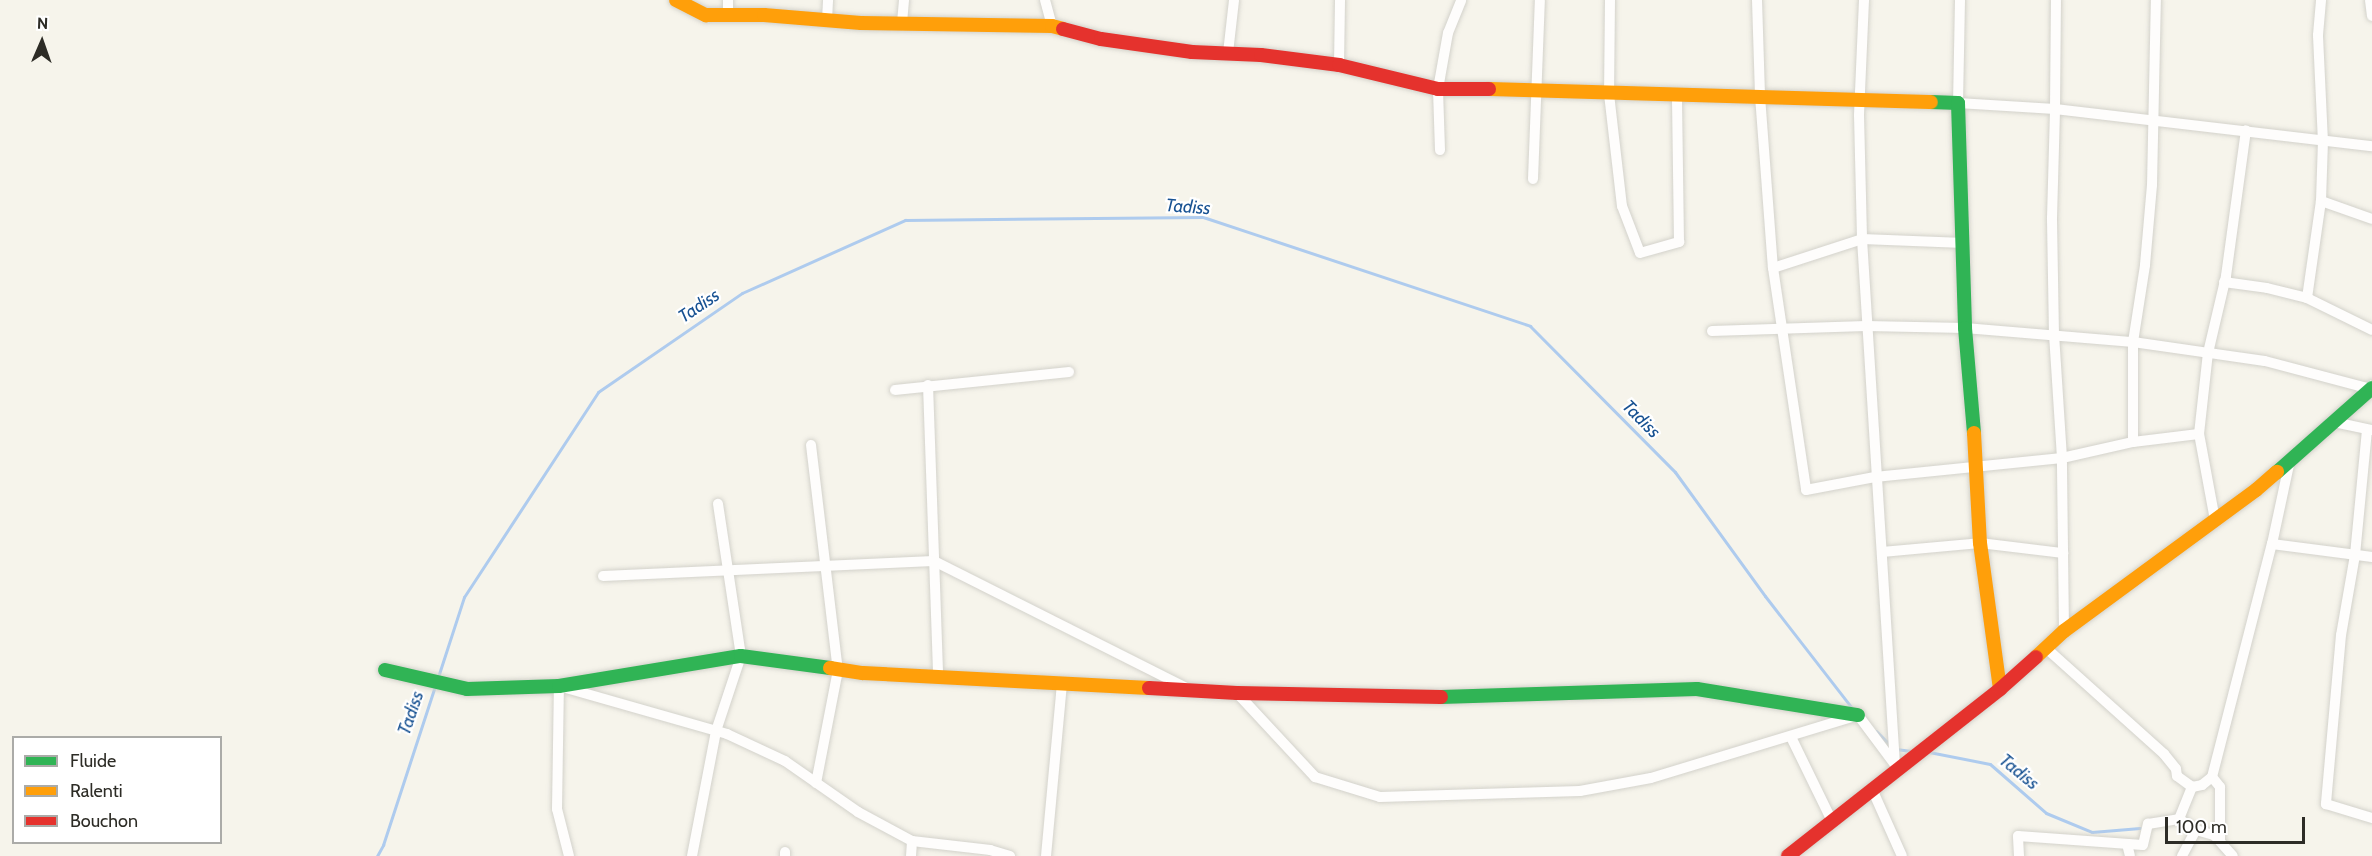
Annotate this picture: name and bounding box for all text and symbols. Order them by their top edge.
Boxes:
north arrow [12,12,72,72]
text: N [37,14,49,33]
water label: Tadiss [1165,195,1211,219]
water label: Tadiss [674,285,724,327]
water label: Tadiss [1618,396,1664,442]
water label: Tadiss [393,688,429,738]
legend [12,736,222,844]
water label: Tadiss [1995,749,2043,795]
text: Fluide [70,750,116,772]
text: Ralenti [70,780,123,802]
scale bar [2168,805,2308,843]
text: Bouchon [70,810,138,832]
text: 100 m [2176,816,2227,838]

